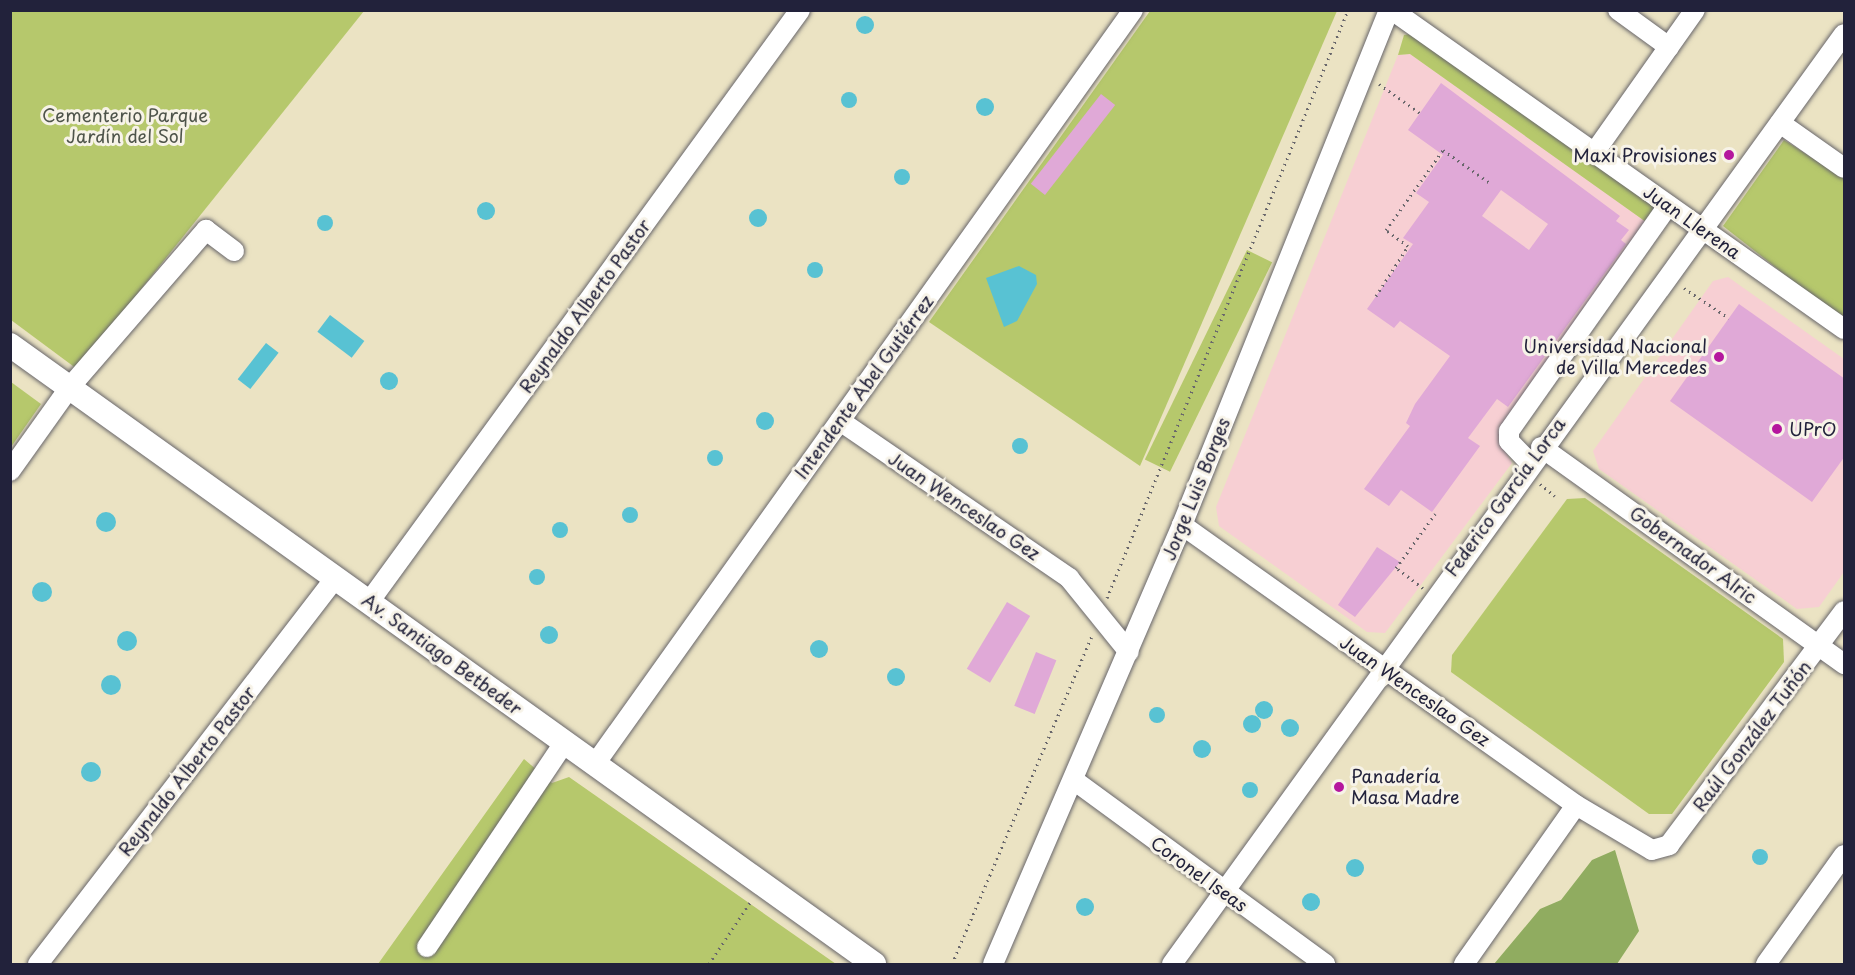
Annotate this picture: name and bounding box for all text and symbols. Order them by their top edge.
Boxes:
park label: Cementerio Parque Jardín del Sol [42,105,208,148]
place label: Maxi Provisiones [1573,144,1717,166]
marker: Maxi Provisiones [1722,148,1736,162]
street label: Juan Llerena [1640,181,1744,263]
street label: Reynaldo Alberto Pastor [514,214,656,398]
street label: Intendente Abel Gutiérrez [789,290,939,484]
place label: Universidad Nacional de Villa Mercedes [1524,336,1707,378]
marker: Universidad Nacional de Villa Mercedes [1712,350,1726,364]
street label: Federico García Lorca [1440,414,1570,580]
street label: Jorge Luis Borges [1158,415,1234,563]
place label: UPrO [1789,418,1837,440]
marker: UPrO [1770,422,1784,436]
street label: Juan Wenceslao Gez [884,447,1044,565]
street label: Gobernador Alric [1625,502,1761,608]
street label: Av. Santiago Betbeder [357,588,527,720]
street label: Juan Wenceslao Gez [1336,631,1494,751]
street label: Raúl González Tuñón [1688,656,1816,816]
street label: Reynaldo Alberto Pastor [114,681,260,861]
place label: Panadería Masa Madre [1351,766,1460,808]
marker: Panadería Masa Madre [1332,780,1346,794]
street label: Coronel Iseas [1146,832,1252,916]

